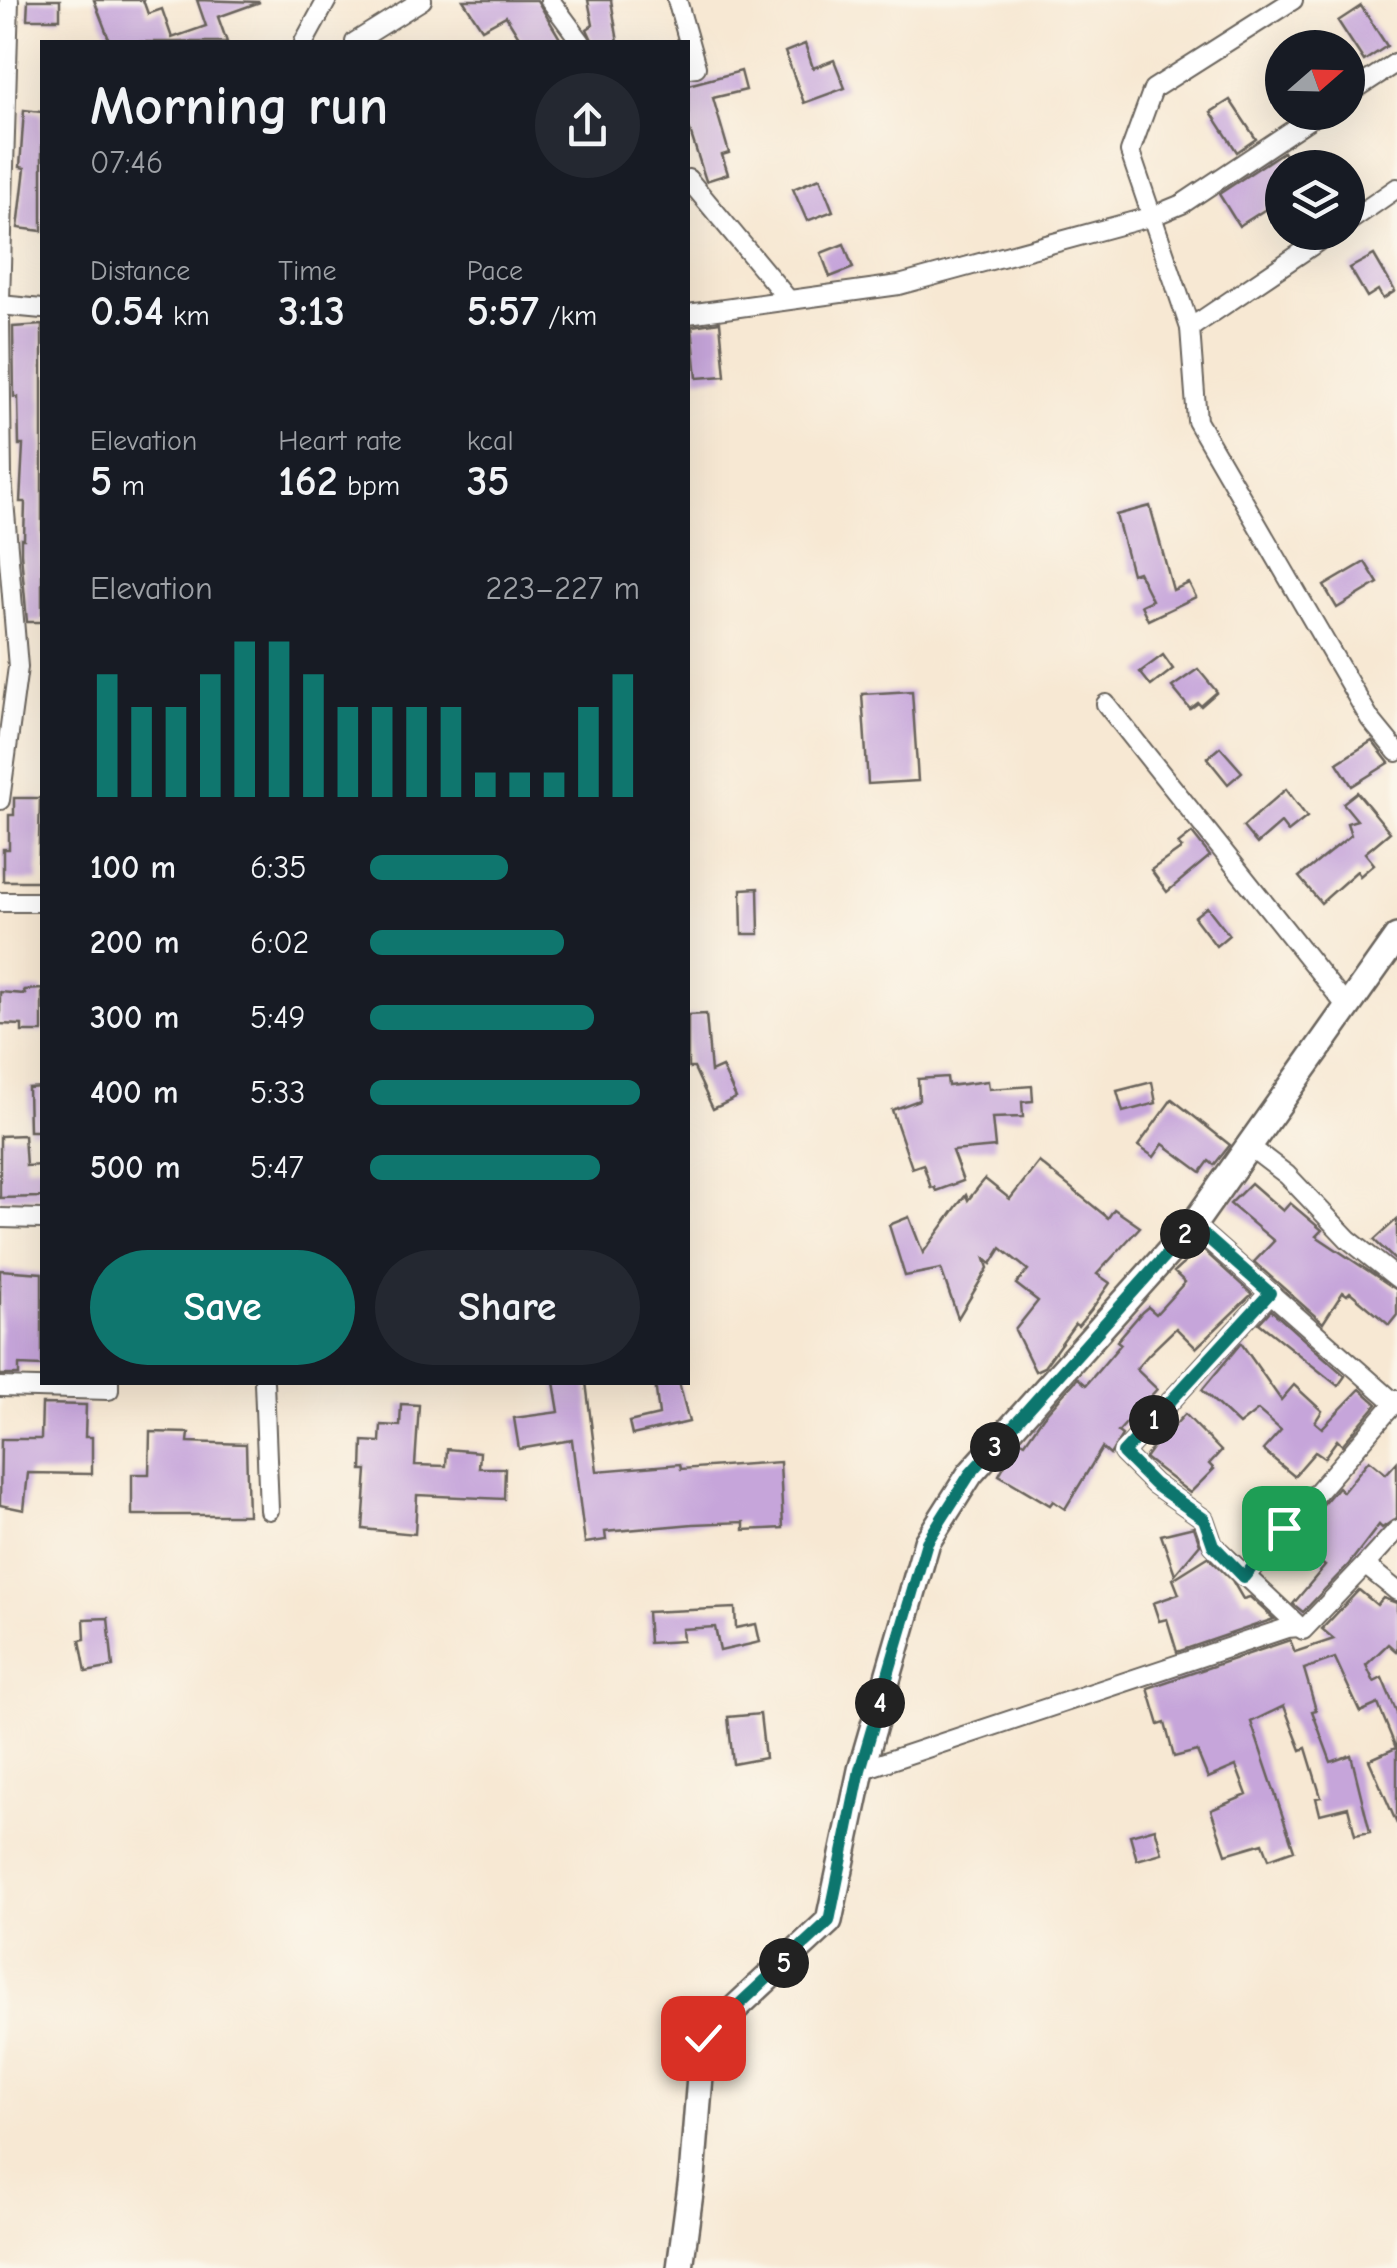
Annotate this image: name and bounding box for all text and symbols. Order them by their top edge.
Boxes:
north arrow [1265,30,1365,130]
map controls [1265,30,1365,250]
button: share [535,73,640,178]
text: Morning run [90,74,388,138]
text: 07:46 [90,144,163,181]
button: layers [1265,150,1365,250]
text: Distance [90,255,190,287]
text: Time [278,255,336,287]
text: Pace [467,255,523,287]
text: 0.54 [90,287,164,336]
text: 3:13 [278,287,345,336]
text: 5:57 [467,287,539,336]
text: km [164,300,210,332]
text: /km [539,300,597,332]
text: Elevation [90,425,197,457]
text: Heart rate [278,425,402,457]
text: kcal [467,425,514,457]
text: 5 [90,457,112,506]
text: 162 [278,457,338,506]
text: 35 [467,457,510,506]
text: m [112,470,145,502]
text: bpm [338,470,400,502]
text: Elevation [90,570,213,607]
text: 223–227 m [485,570,640,607]
text: 100 m [90,849,176,886]
text: 6:35 [250,849,307,886]
text: 200 m [90,924,179,961]
text: 6:02 [250,924,309,961]
text: 300 m [90,999,179,1036]
text: 5:49 [250,999,306,1036]
text: 400 m [90,1074,178,1111]
text: 5:33 [250,1074,306,1111]
text: 500 m [90,1149,180,1186]
text: 5:47 [250,1149,304,1186]
pin: 2 [1160,1209,1210,1259]
text: 2 [1178,1218,1192,1250]
button: Save [90,1250,355,1365]
button: Share [375,1250,640,1365]
pin: 1 [1129,1395,1179,1445]
text: 1 [1148,1404,1160,1436]
pin: 3 [970,1422,1020,1472]
text: 3 [988,1431,1002,1463]
pin [1242,1486,1327,1571]
icon: arrive [1257,1501,1312,1556]
pin: 4 [855,1678,905,1728]
text: 4 [873,1687,887,1719]
pin: 5 [759,1938,809,1988]
text: 5 [777,1947,791,1979]
pin [661,1996,746,2081]
icon: check [676,2011,731,2066]

